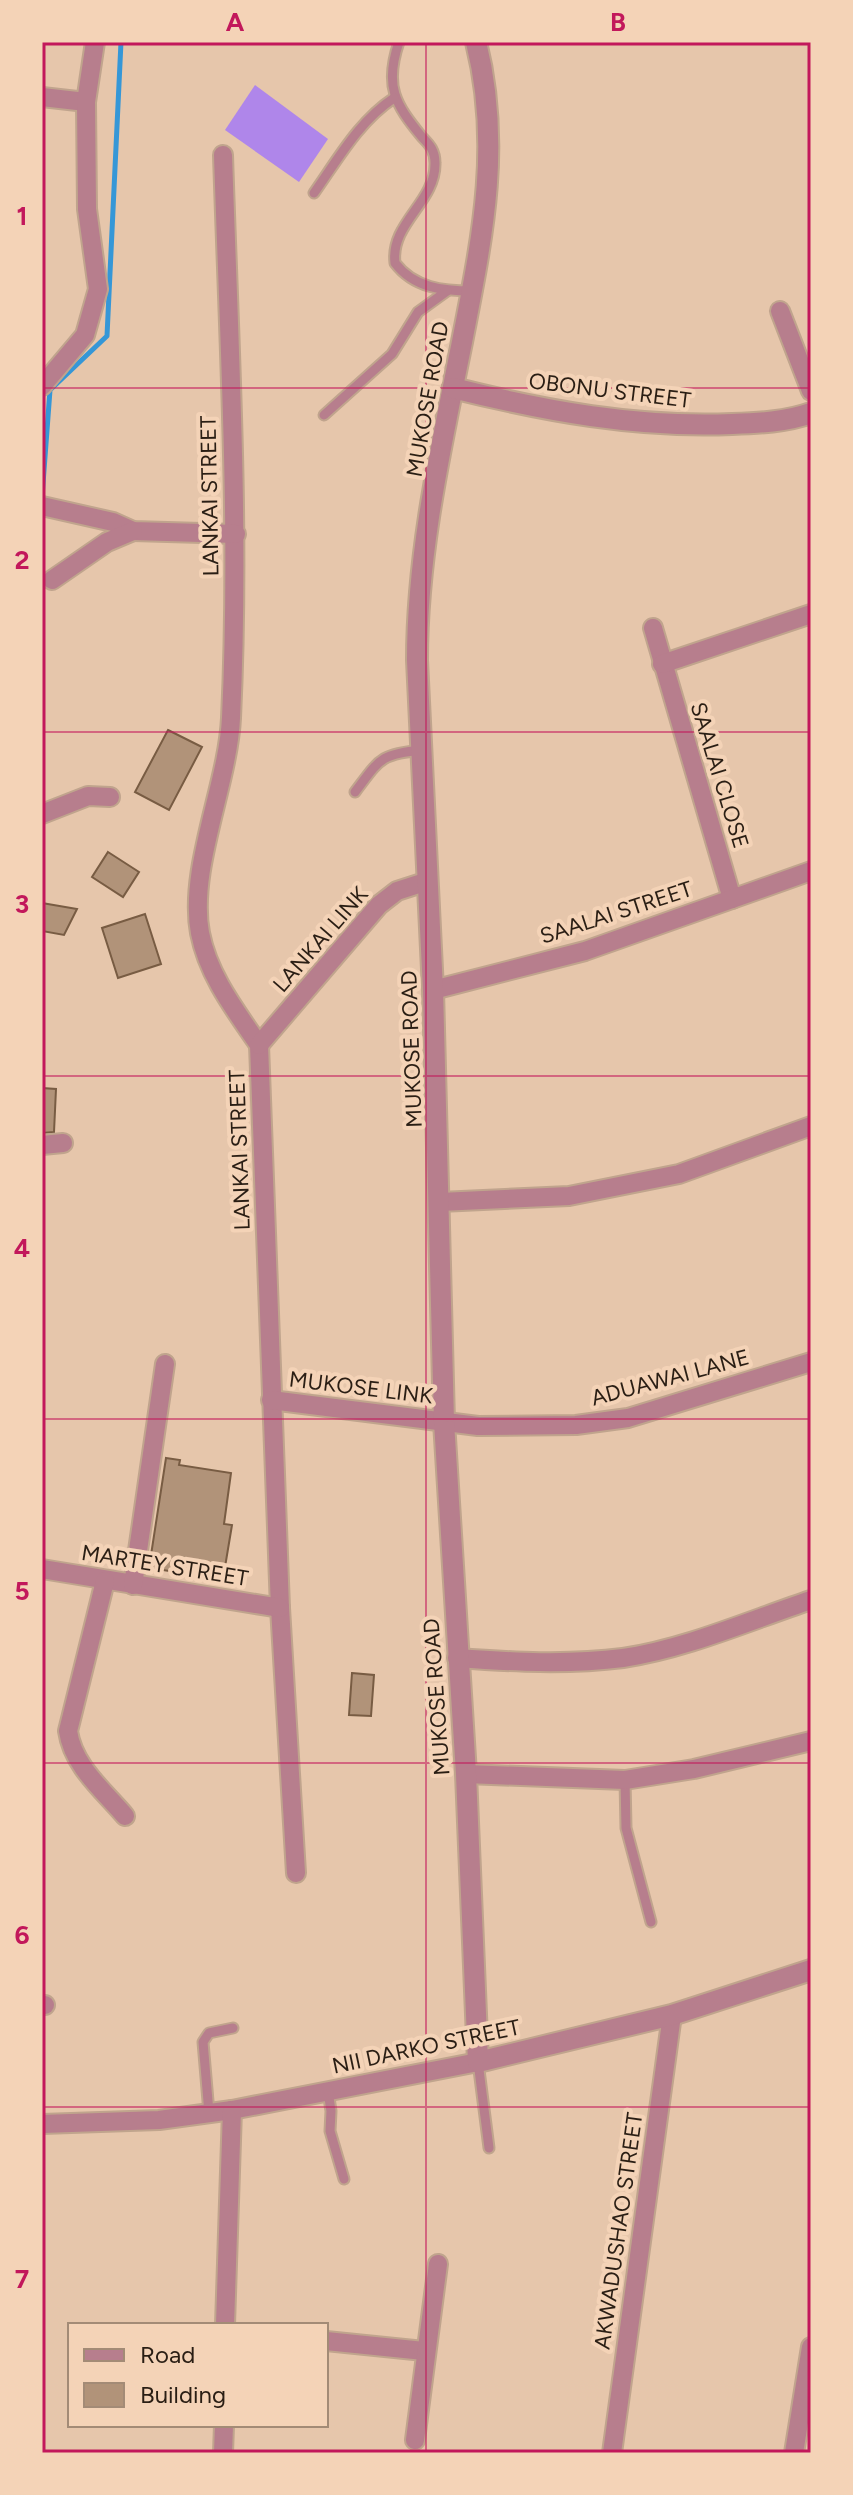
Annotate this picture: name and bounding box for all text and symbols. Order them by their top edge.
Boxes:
text: A [226,6,245,38]
text: B [610,6,626,38]
text: 1 [17,200,27,232]
street label: MUKOSE ROAD [401,319,454,479]
street label: OBONU STREET [527,367,693,414]
street label: LANKAI STREET [195,415,224,577]
text: 2 [14,544,30,576]
street label: SAALAI CLOSE [684,699,755,852]
street label: SAALAI STREET [537,875,696,950]
street label: LANKAI LINK [267,881,374,998]
text: 3 [15,888,29,920]
street label: MUKOSE ROAD [395,970,428,1128]
street label: LANKAI STREET [223,1069,256,1231]
text: 4 [14,1232,30,1264]
street label: ADUAWAI LANE [588,1343,752,1412]
street label: MUKOSE LINK [288,1365,435,1410]
street label: MARTEY STREET [79,1539,250,1592]
text: 5 [14,1575,30,1607]
street label: MUKOSE ROAD [418,1617,455,1776]
text: 6 [14,1919,30,1951]
street label: NII DARKO STREET [330,2013,523,2080]
street label: AKWADUSHAO STREET [589,2111,648,2351]
text: 7 [15,2263,29,2295]
legend [68,2323,328,2427]
text: Road [140,2340,195,2369]
text: Building [140,2380,226,2409]

